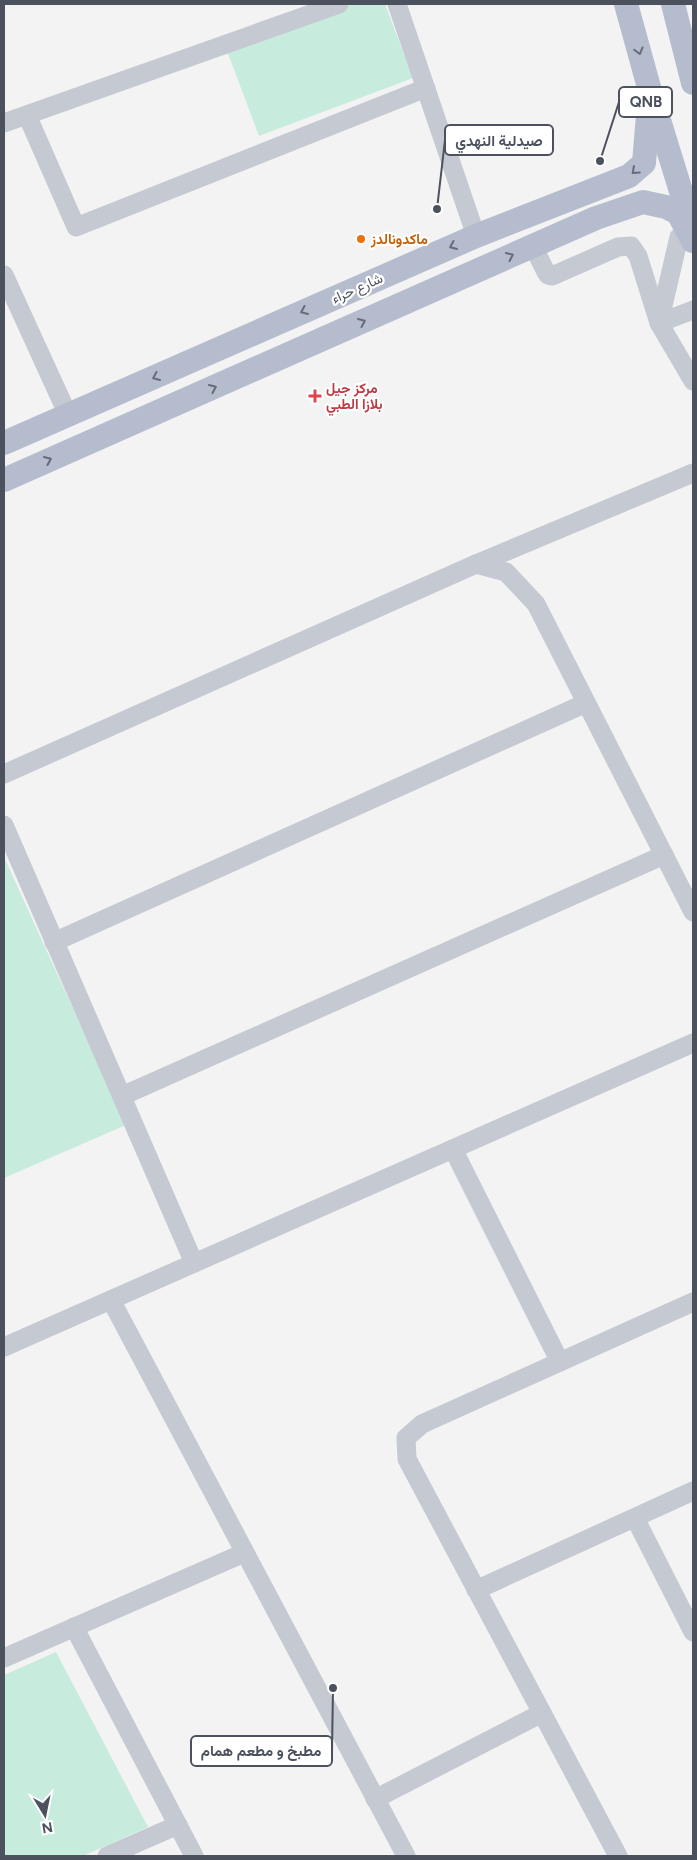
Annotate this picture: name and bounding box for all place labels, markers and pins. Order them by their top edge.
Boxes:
callout: QNB [619,87,672,117]
callout: صيدلية النهدي [445,125,553,155]
place label: ماكدونالدز [370,231,428,248]
marker: ماكدونالدز [355,233,367,245]
place label: مركز جيل بلازا الطبي [326,380,383,416]
marker: مركز جيل بلازا الطبي [308,389,322,403]
callout: مطبخ و مطعم همام [191,1736,332,1766]

